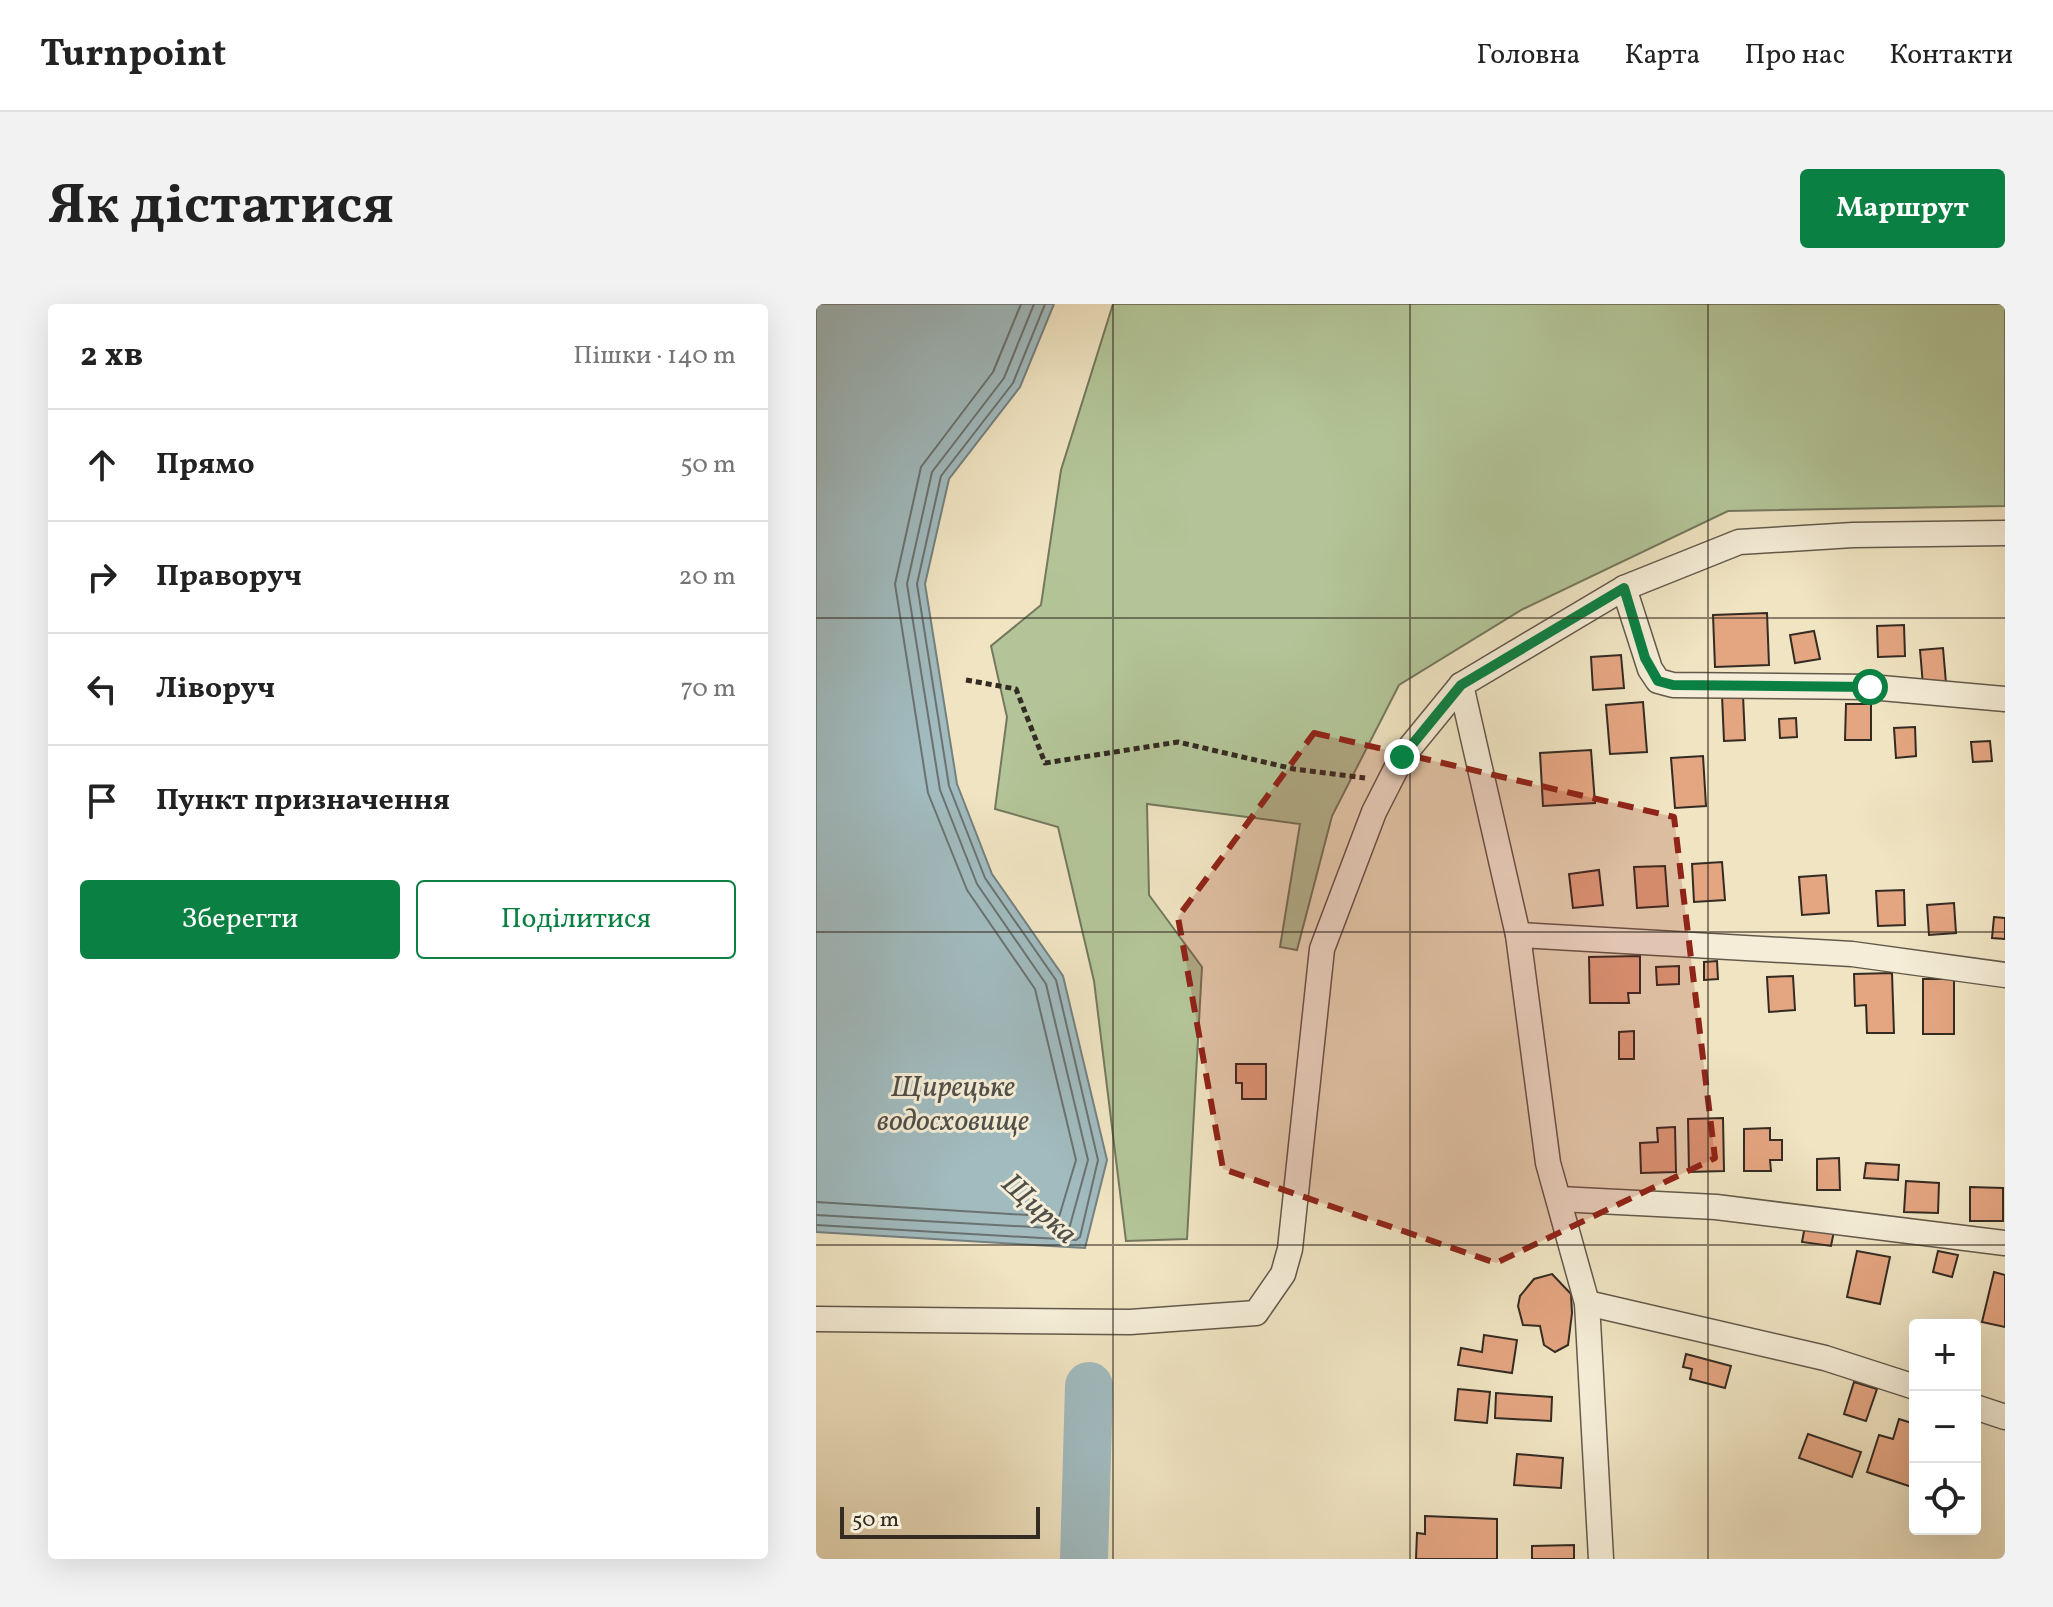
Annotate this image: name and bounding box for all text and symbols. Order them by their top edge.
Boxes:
text: Turnpoint [40,29,226,82]
text: Головна [1477,36,1581,75]
text: Карта [1625,36,1701,75]
text: Про нас [1745,36,1845,75]
text: Контакти [1889,36,2013,75]
text: Як дістатися [48,169,394,247]
button: Маршрут [1800,169,2005,248]
text: 2 хв [80,333,143,380]
text: Пішки · 140 m [573,338,736,374]
icon: ahead [80,443,124,487]
text: Прямо [156,444,255,486]
text: 50 m [680,447,736,483]
icon: right [80,555,124,599]
text: Праворуч [156,556,302,598]
text: 20 m [678,559,736,595]
icon: left [80,667,124,711]
text: Ліворуч [156,668,275,710]
route start [1852,669,1888,705]
text: 70 m [681,671,736,707]
route end [1384,739,1420,775]
icon: arrive [80,779,124,823]
text: Пункт призначення [156,780,450,822]
button: Зберегти [80,880,400,959]
button: Поділитися [416,880,736,959]
water label: Щирецьке водосховище [877,1067,1029,1143]
water label: Щирка [992,1164,1086,1255]
map controls [1909,1319,1981,1535]
button: + [1909,1319,1981,1391]
button: − [1909,1391,1981,1463]
button: locate [1909,1463,1981,1535]
scale bar [840,1503,1040,1539]
text: 50 m [852,1505,899,1536]

